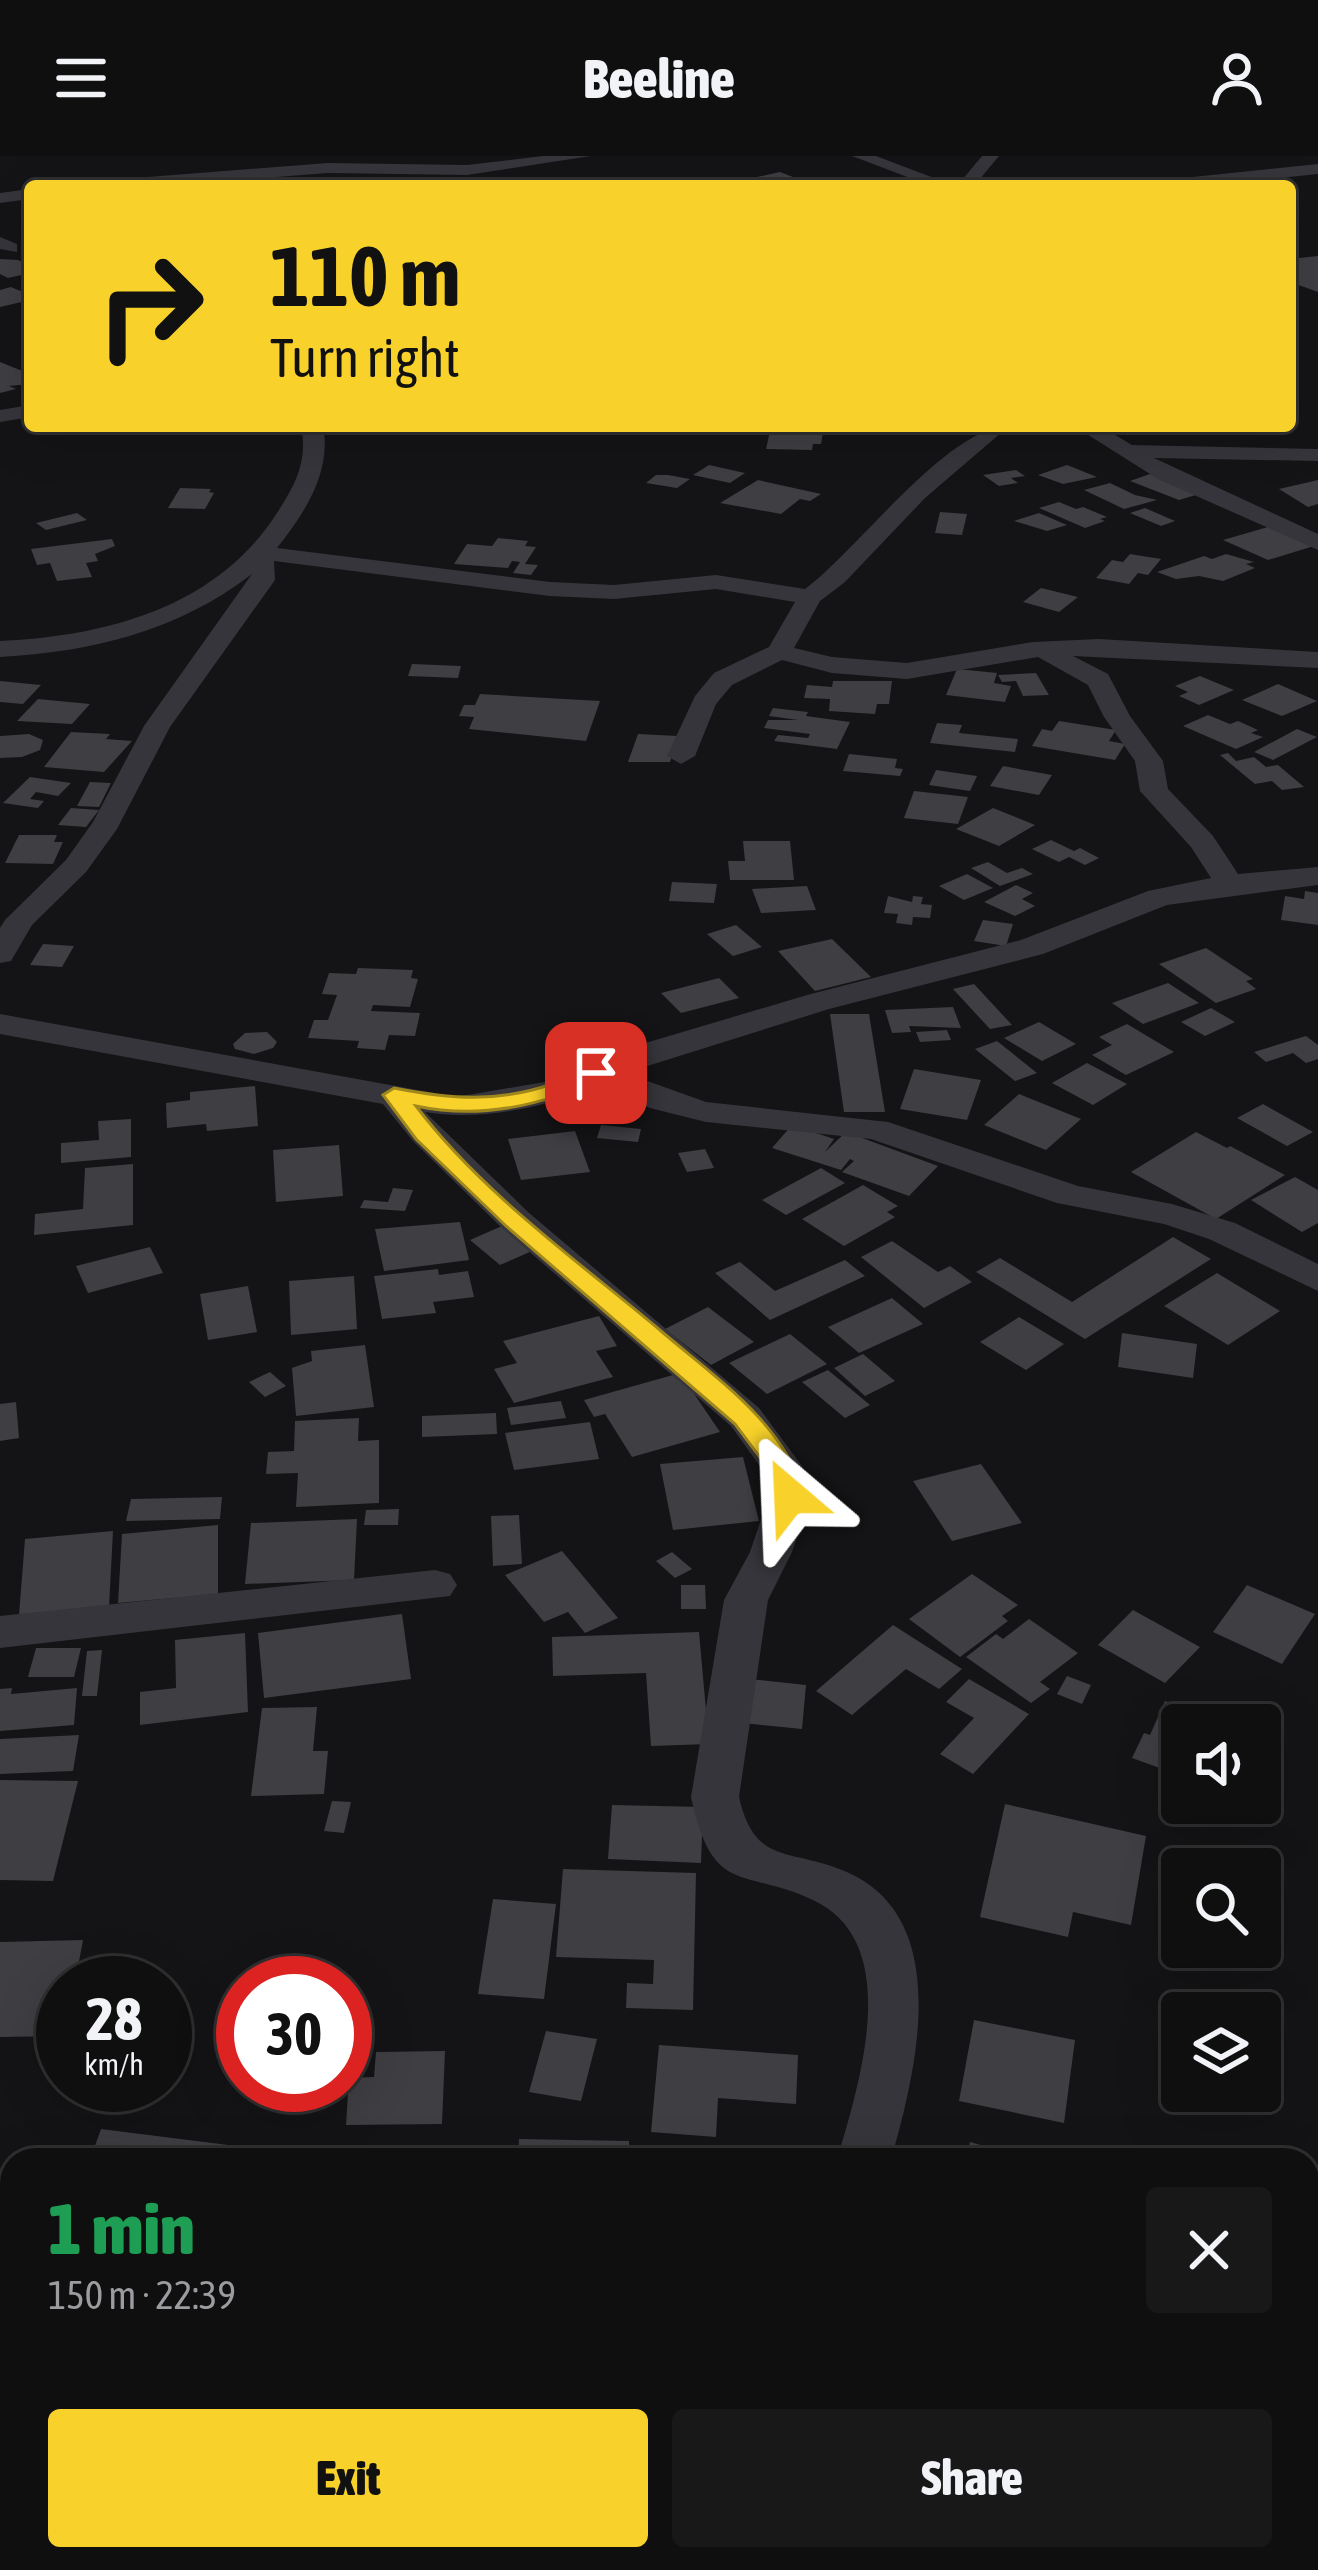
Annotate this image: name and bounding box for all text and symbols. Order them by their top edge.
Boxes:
icon: menu [48,45,114,111]
icon: person [1204,45,1270,111]
text: Beeline [583,48,735,109]
icon: right [72,228,228,384]
text: 110 m [270,228,460,324]
text: Turn right [270,327,460,388]
pin [545,1022,647,1124]
icon: arrive [563,1040,629,1106]
position arrow [727,1433,853,1559]
map controls [1161,1704,1281,2112]
button: sound [1161,1704,1281,1824]
button: search [1161,1848,1281,1968]
speed limit sign: 30 [216,1956,372,2112]
text: 28 [86,1984,142,2053]
button: layers [1161,1992,1281,2112]
text: km/h [84,2047,144,2081]
text: 1 min [48,2187,195,2269]
button: close [1146,2187,1272,2313]
text: 150 m · 22:39 [48,2273,236,2317]
button: Exit [48,2409,648,2547]
button: Share [672,2409,1272,2547]

